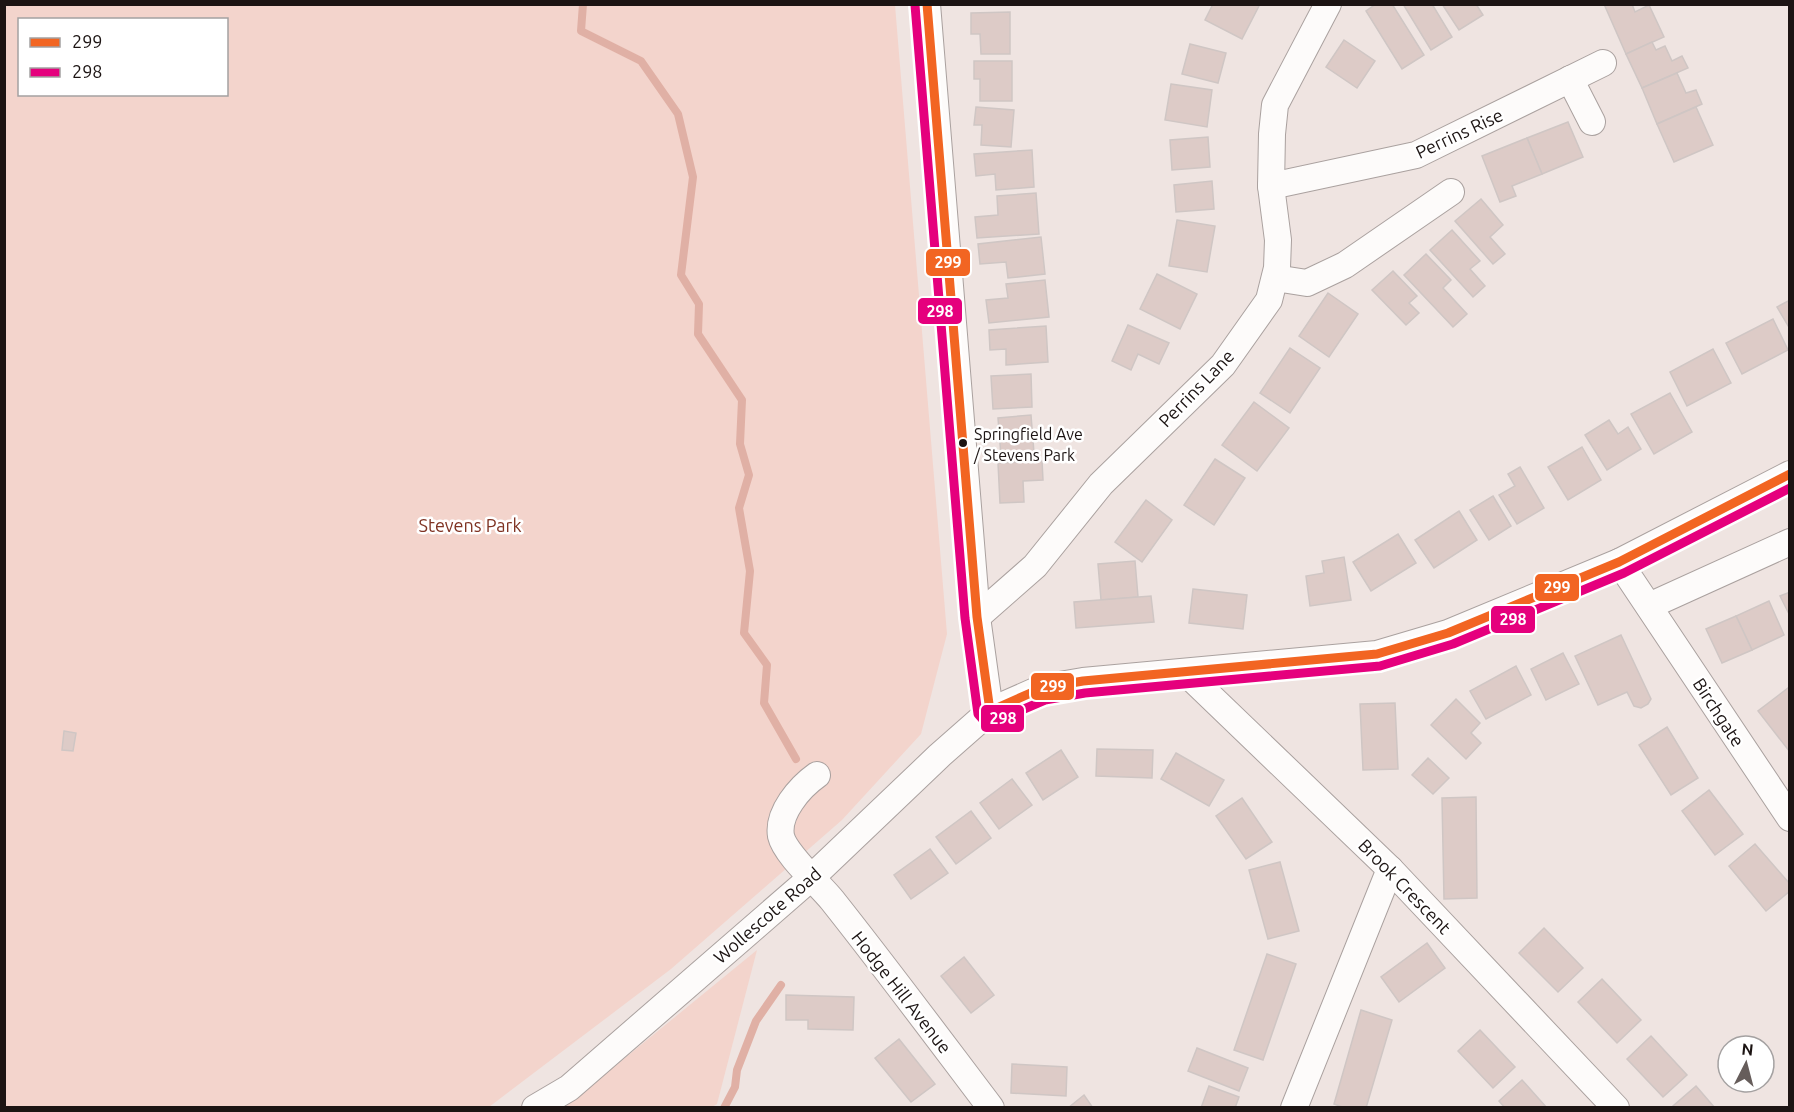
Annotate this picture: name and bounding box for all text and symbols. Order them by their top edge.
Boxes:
legend [18,18,228,96]
text: 299 [72,31,102,51]
text: 298 [72,61,102,81]
street label: Perrins Rise [1412,104,1506,162]
line badge: 299 [925,248,971,277]
text: 299 [934,253,962,271]
line badge: 298 [917,297,963,325]
text: 298 [926,302,954,320]
street label: Perrins Lane [1154,345,1238,431]
place label: Springfield Ave / Stevens Park [973,425,1083,464]
marker: Springfield Ave / Stevens Park [957,437,969,449]
park label: Stevens Park [418,515,522,535]
line badge: 299 [1534,573,1580,602]
text: 299 [1543,578,1571,596]
line badge: 298 [1490,605,1536,634]
text: 298 [1499,610,1527,628]
line badge: 299 [1030,672,1075,701]
street label: Birchgate [1689,674,1749,750]
text: 299 [1039,677,1067,695]
line badge: 298 [980,704,1025,733]
text: 298 [989,709,1017,727]
street label: Brook Crescent [1355,835,1455,937]
street label: Wollescote Road [709,863,825,967]
street label: Hodge Hill Avenue [848,927,956,1057]
north arrow [1716,1034,1776,1094]
text: N [1741,1040,1754,1059]

